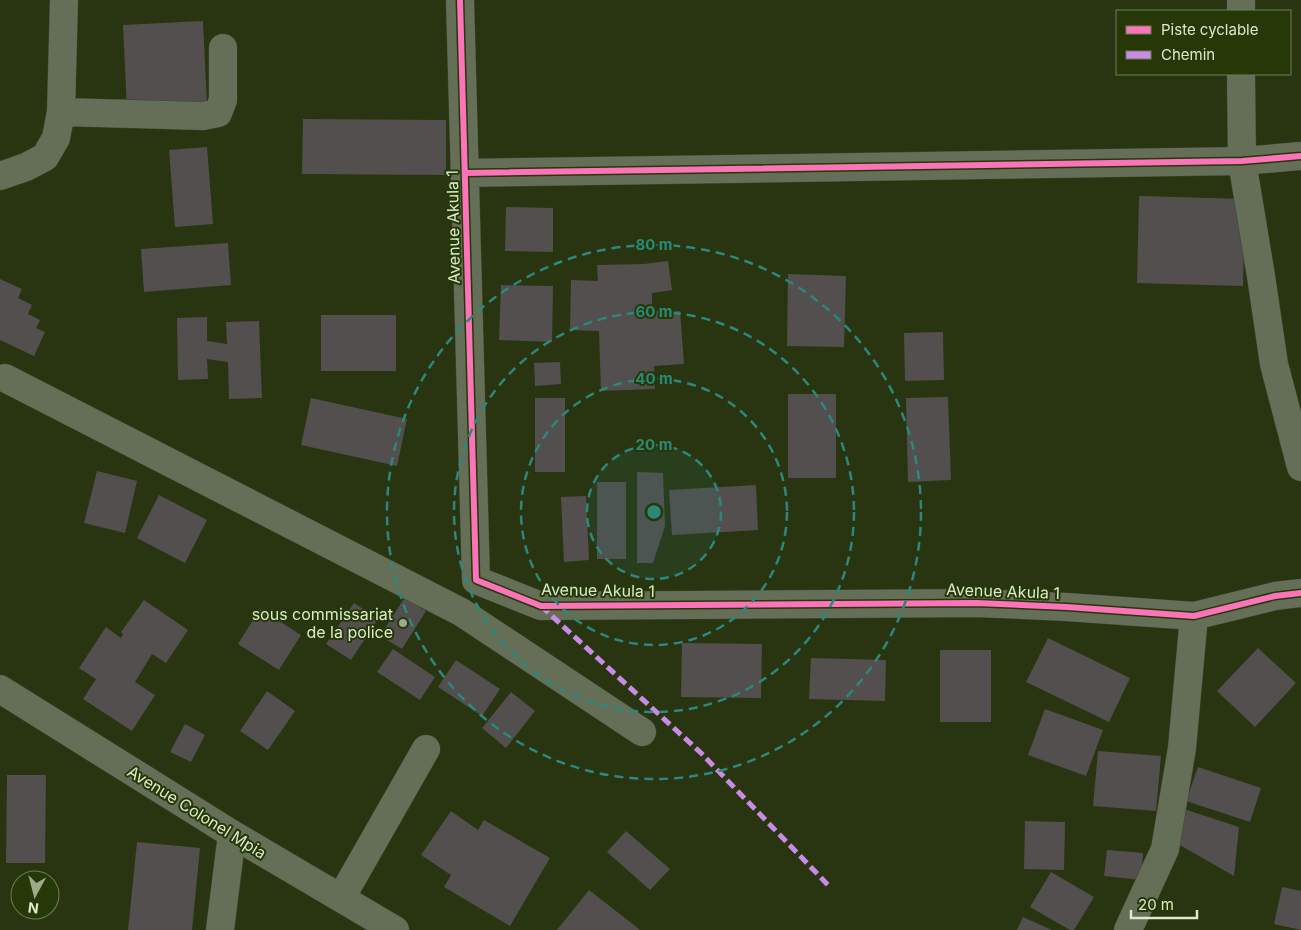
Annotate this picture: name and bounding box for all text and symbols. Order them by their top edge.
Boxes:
legend [1116,10,1291,75]
text: Piste cyclable [1161,20,1258,39]
text: Chemin [1161,45,1215,64]
street label: Avenue Akula 1 [442,170,464,284]
text: 80 m [635,235,673,254]
text: 60 m [635,302,673,321]
text: 40 m [635,369,673,388]
text: 20 m [636,435,672,454]
centre of rings [645,503,663,521]
street label: Avenue Akula 1 [541,579,655,601]
street label: Avenue Akula 1 [946,579,1060,603]
place label: sous commissariat de la police [252,604,393,642]
marker: sous commissariat de la police [397,617,409,629]
street label: Avenue Colonel Mpia [124,761,270,863]
north arrow [10,870,60,920]
scale bar [1131,888,1197,920]
text: 20 m [1138,895,1174,914]
text: N [27,899,40,917]

